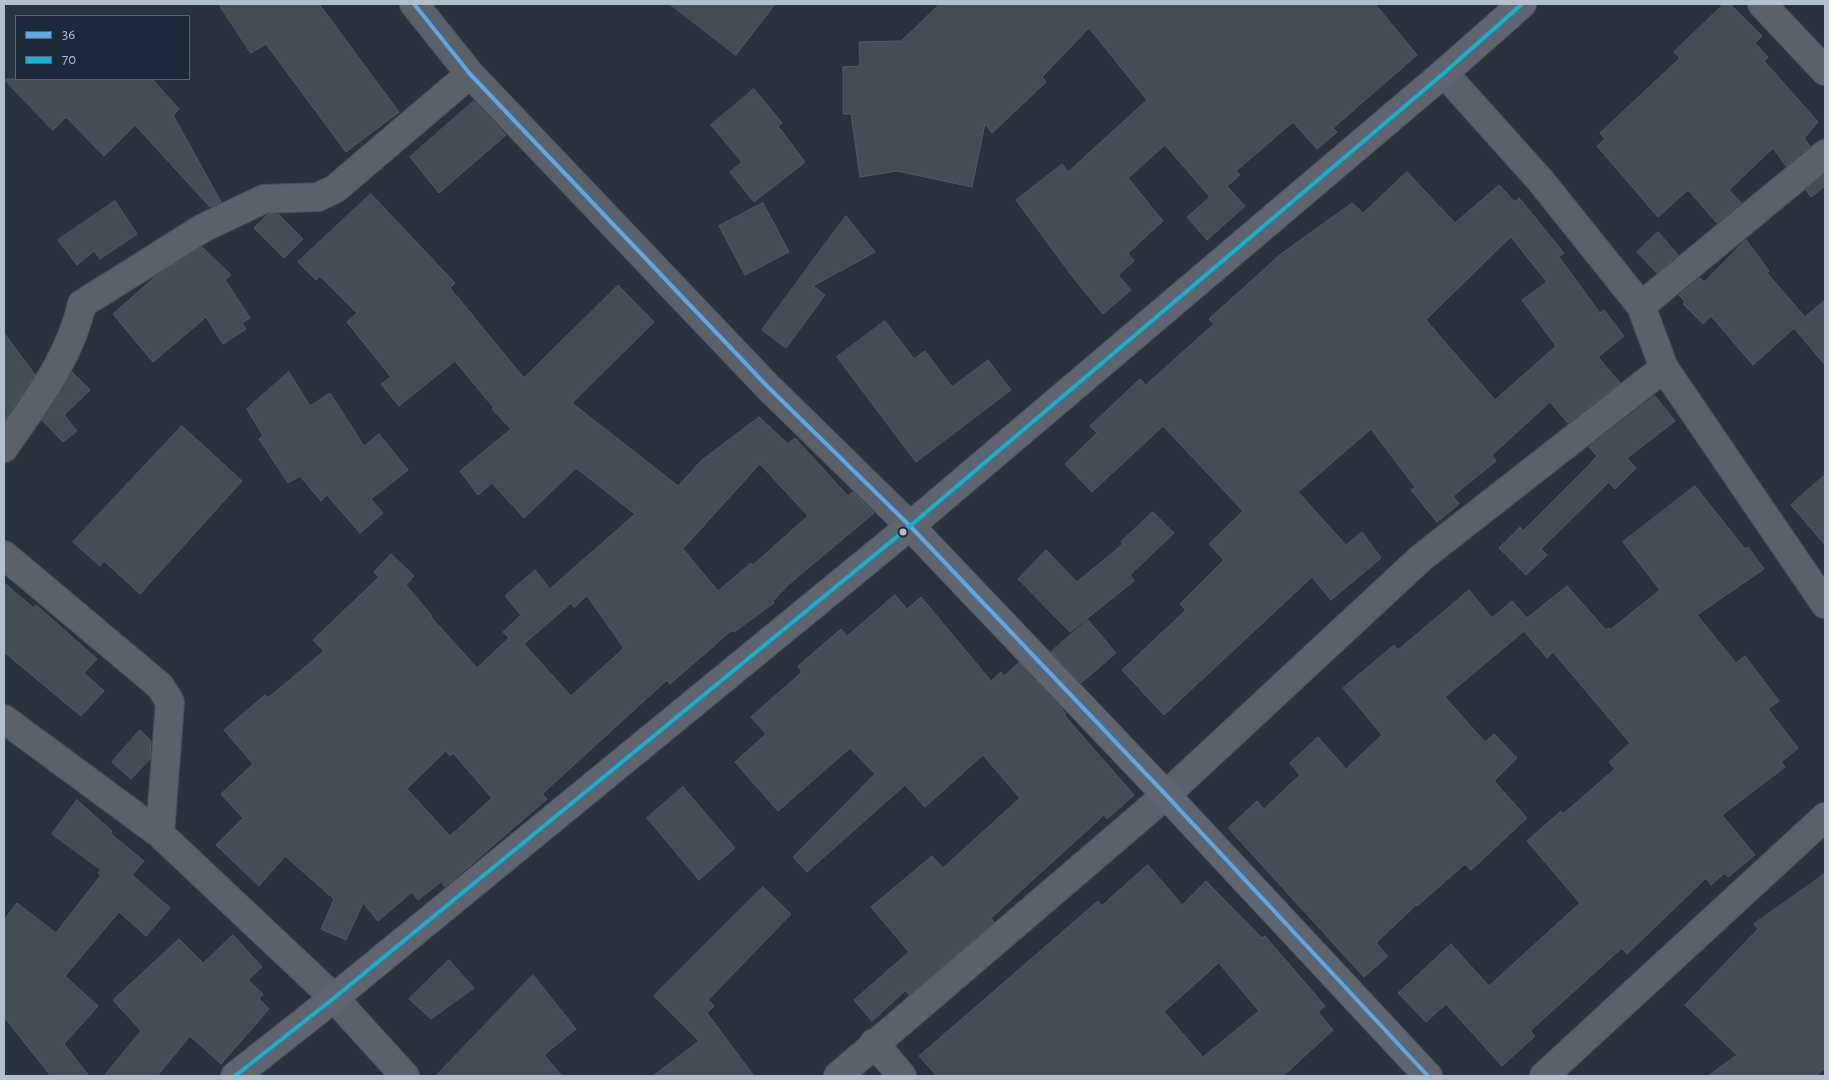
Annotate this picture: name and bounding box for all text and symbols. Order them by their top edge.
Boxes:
legend [15,15,190,80]
text: 36 [62,27,75,42]
text: 70 [62,52,76,67]
unlabelled marker [898,527,908,537]

